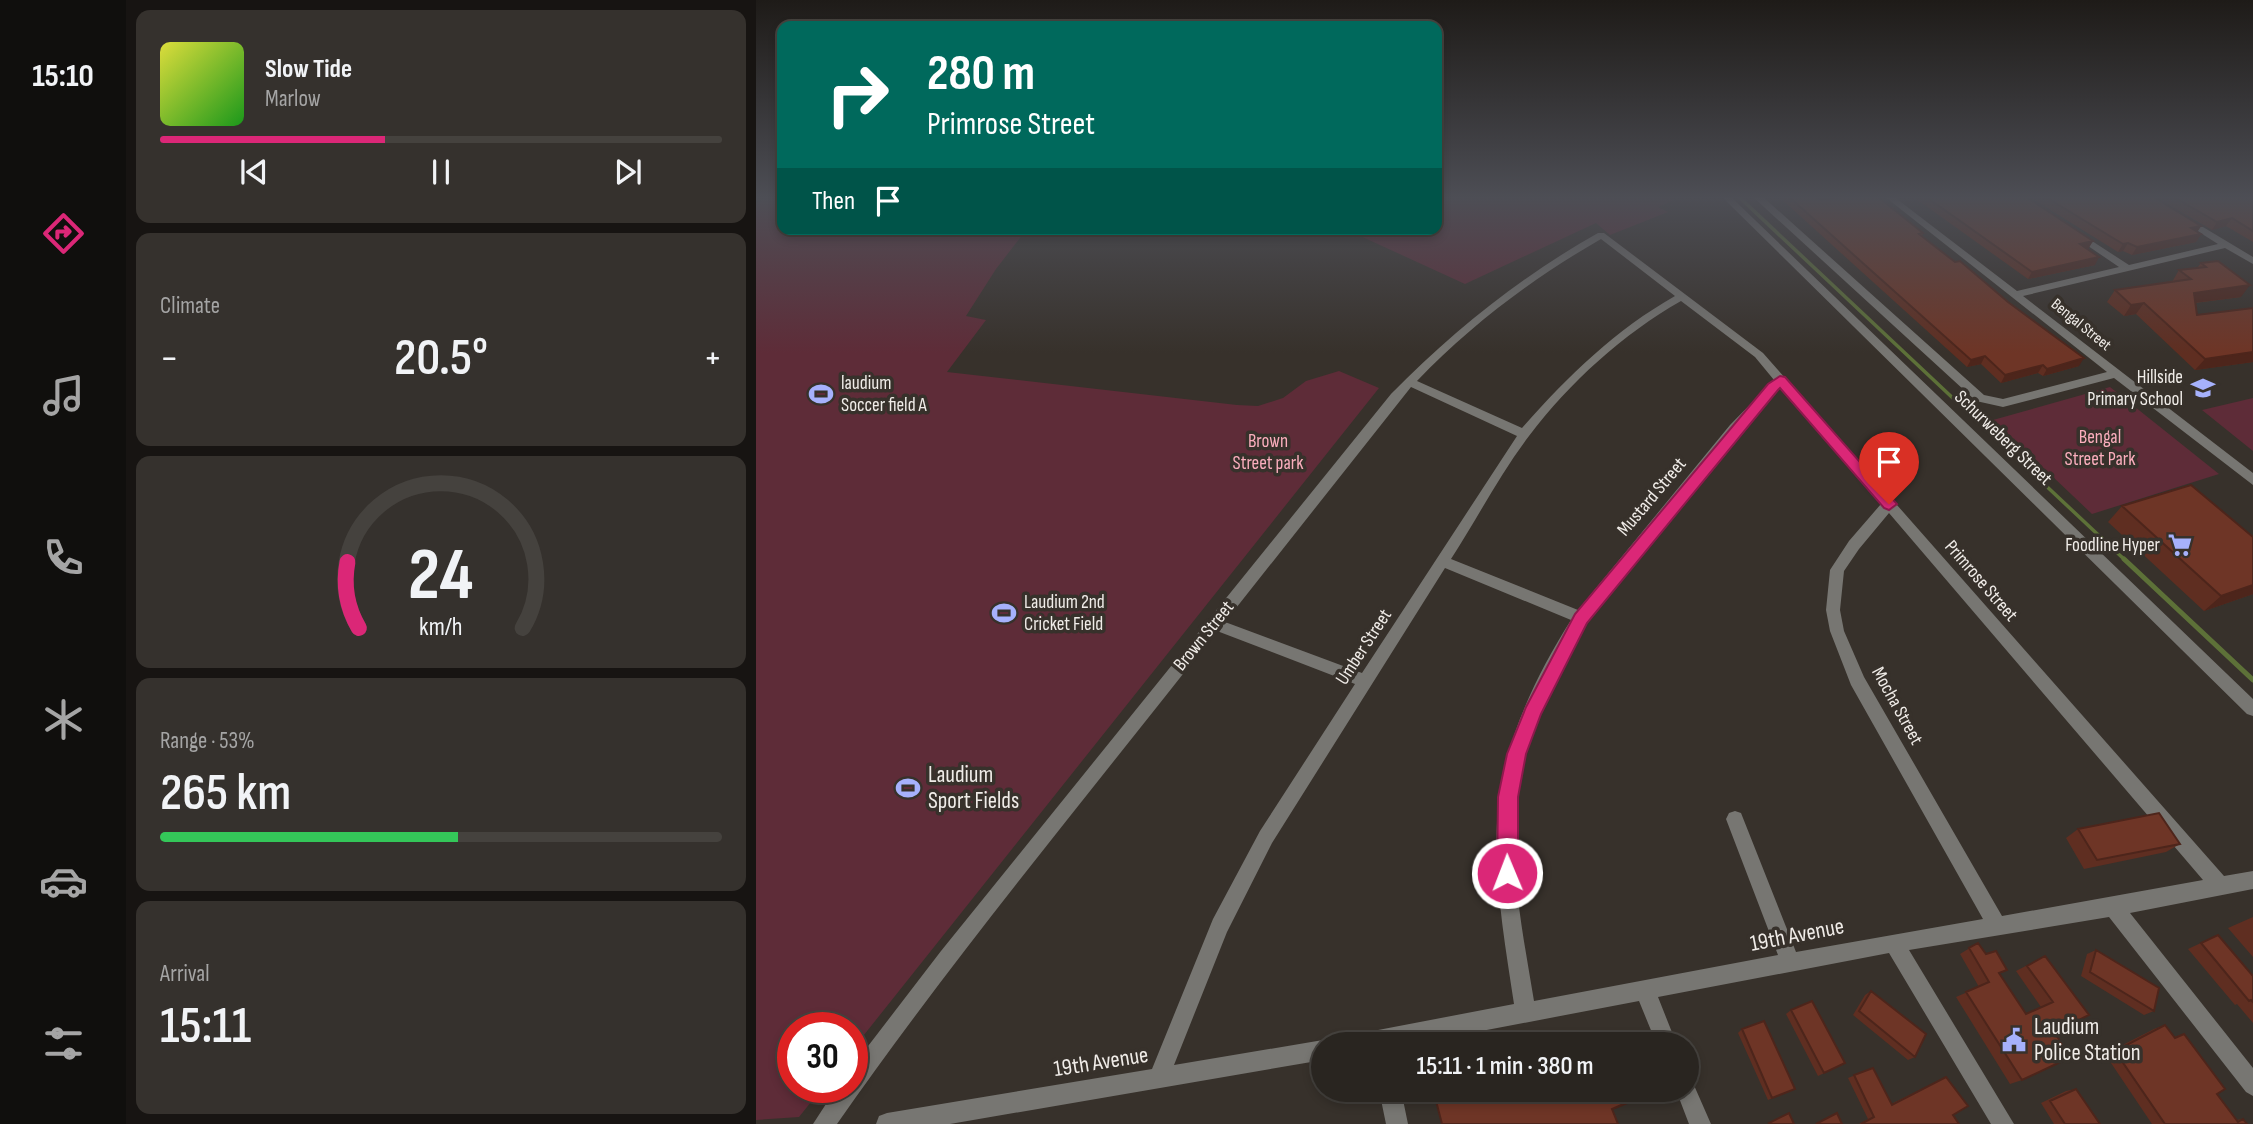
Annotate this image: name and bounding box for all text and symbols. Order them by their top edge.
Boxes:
text: 280 m [927,45,1035,104]
icon: right [812,49,903,140]
text: Slow Tide [265,54,352,85]
text: 15:10 [32,57,94,96]
text: Marlow [265,85,321,113]
text: Primrose Street [927,105,1095,144]
icon: previous [235,153,273,191]
icon: pause [422,153,460,191]
icon: next [609,153,647,191]
icon: arrive [869,182,907,220]
text: Then [812,186,855,217]
icon: directions [39,209,88,258]
text: Climate [160,292,220,320]
street label: Bengal Street [2047,295,2115,355]
text: 20.5° [394,327,488,390]
text: − [160,336,179,381]
text: + [703,336,722,381]
place label: Hillside Primary School [2087,366,2183,411]
icon: music [39,371,88,420]
place label: laudium Soccer field A [841,372,928,417]
school or university icon: Hillside Primary School [2189,374,2217,402]
sports icon: laudium Soccer field A [807,380,835,408]
street label: Schurweberg Street [1949,386,2057,490]
park label: Bengal Street Park [2065,426,2136,471]
park label: Brown Street park [1233,430,1304,475]
pin [1859,432,1919,504]
icon: arrive [1870,443,1908,481]
street label: Mustard Street [1613,453,1692,541]
supermarket icon: Foodline Hyper [2166,531,2194,559]
text: 24 [408,532,474,620]
icon: phone [39,533,88,582]
place label: Foodline Hyper [2065,534,2161,557]
street label: Primrose Street [1940,536,2023,626]
place label: Laudium 2nd Cricket Field [1024,591,1105,636]
street label: Brown Street [1169,596,1239,676]
sports icon: Laudium 2nd Cricket Field [990,599,1018,627]
street label: Umber Street [1331,605,1397,689]
text: km/h [419,612,463,643]
street label: Mocha Street [1866,663,1928,749]
icon: climate [39,695,88,744]
text: Range · 53% [160,727,255,755]
place label: Laudium Sport Fields [928,761,1019,815]
text: 265 km [160,762,291,825]
sports icon: Laudium Sport Fields [894,774,922,802]
position arrow [1470,836,1544,910]
icon: car [39,857,88,906]
street label: 19th Avenue [1748,912,1846,958]
text: Arrival [160,960,209,988]
text: 15:11 [160,995,251,1058]
speed limit sign: 30 [777,1012,868,1103]
place label: Laudium Police Station [2034,1013,2141,1067]
icon: filters [39,1019,88,1068]
public building icon: Laudium Police Station [2000,1026,2028,1054]
street label: 19th Avenue [1052,1041,1150,1083]
text: 15:11 · 1 min · 380 m [1416,1051,1594,1082]

